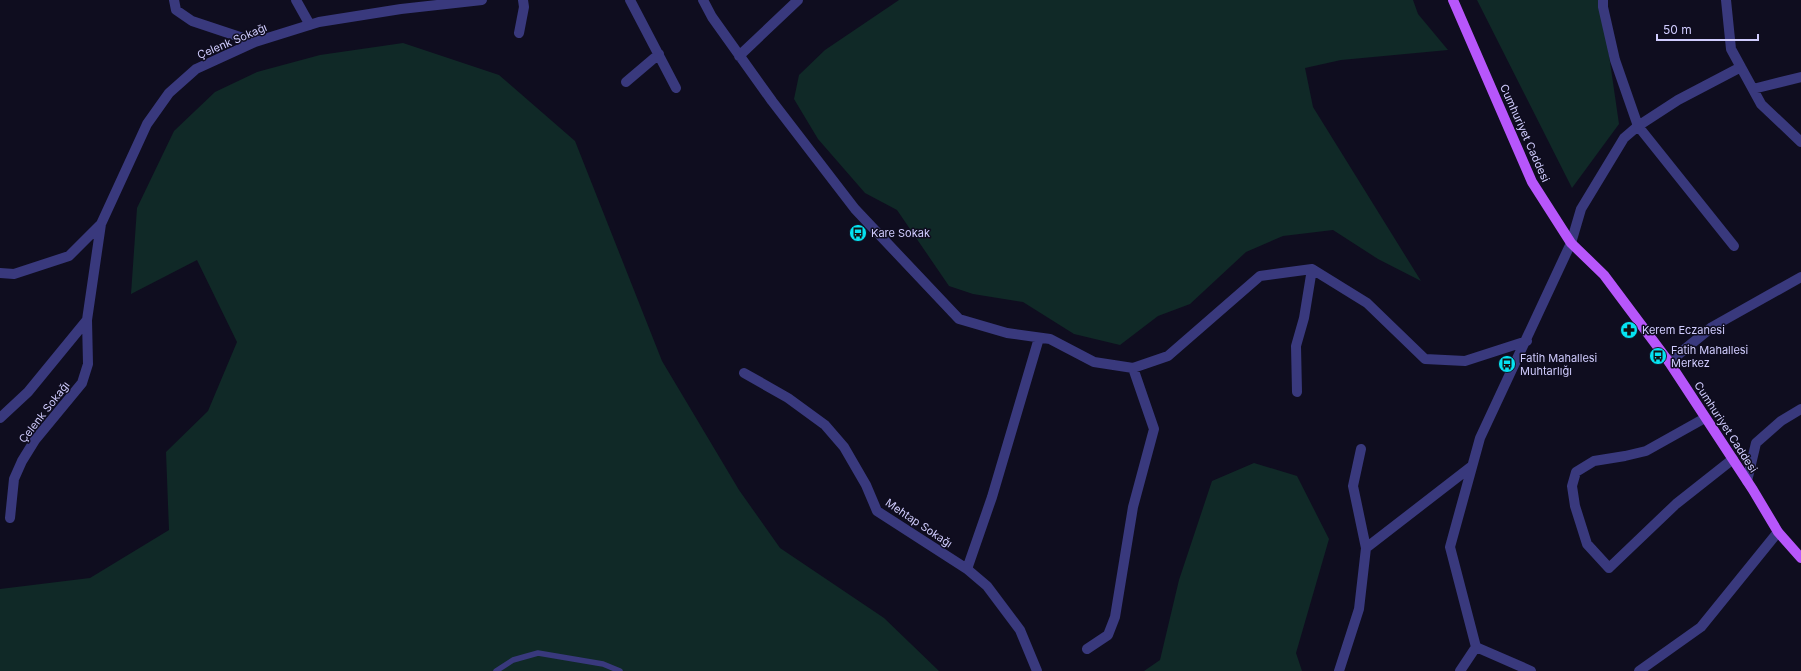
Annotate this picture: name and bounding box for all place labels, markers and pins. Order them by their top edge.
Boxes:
bus stop icon: Kare Sokak [848,223,868,243]
place label: Kare Sokak [871,226,930,240]
pharmacy icon: Kerem Eczanesi [1619,320,1639,340]
place label: Kerem Eczanesi [1642,323,1725,337]
place label: Fatih Mahallesi Merkez [1671,343,1748,370]
bus stop icon: Fatih Mahallesi Merkez [1648,346,1668,366]
place label: Fatih Mahallesi Muhtarlığı [1520,351,1597,378]
bus stop icon: Fatih Mahallesi Muhtarlığı [1497,354,1517,374]

